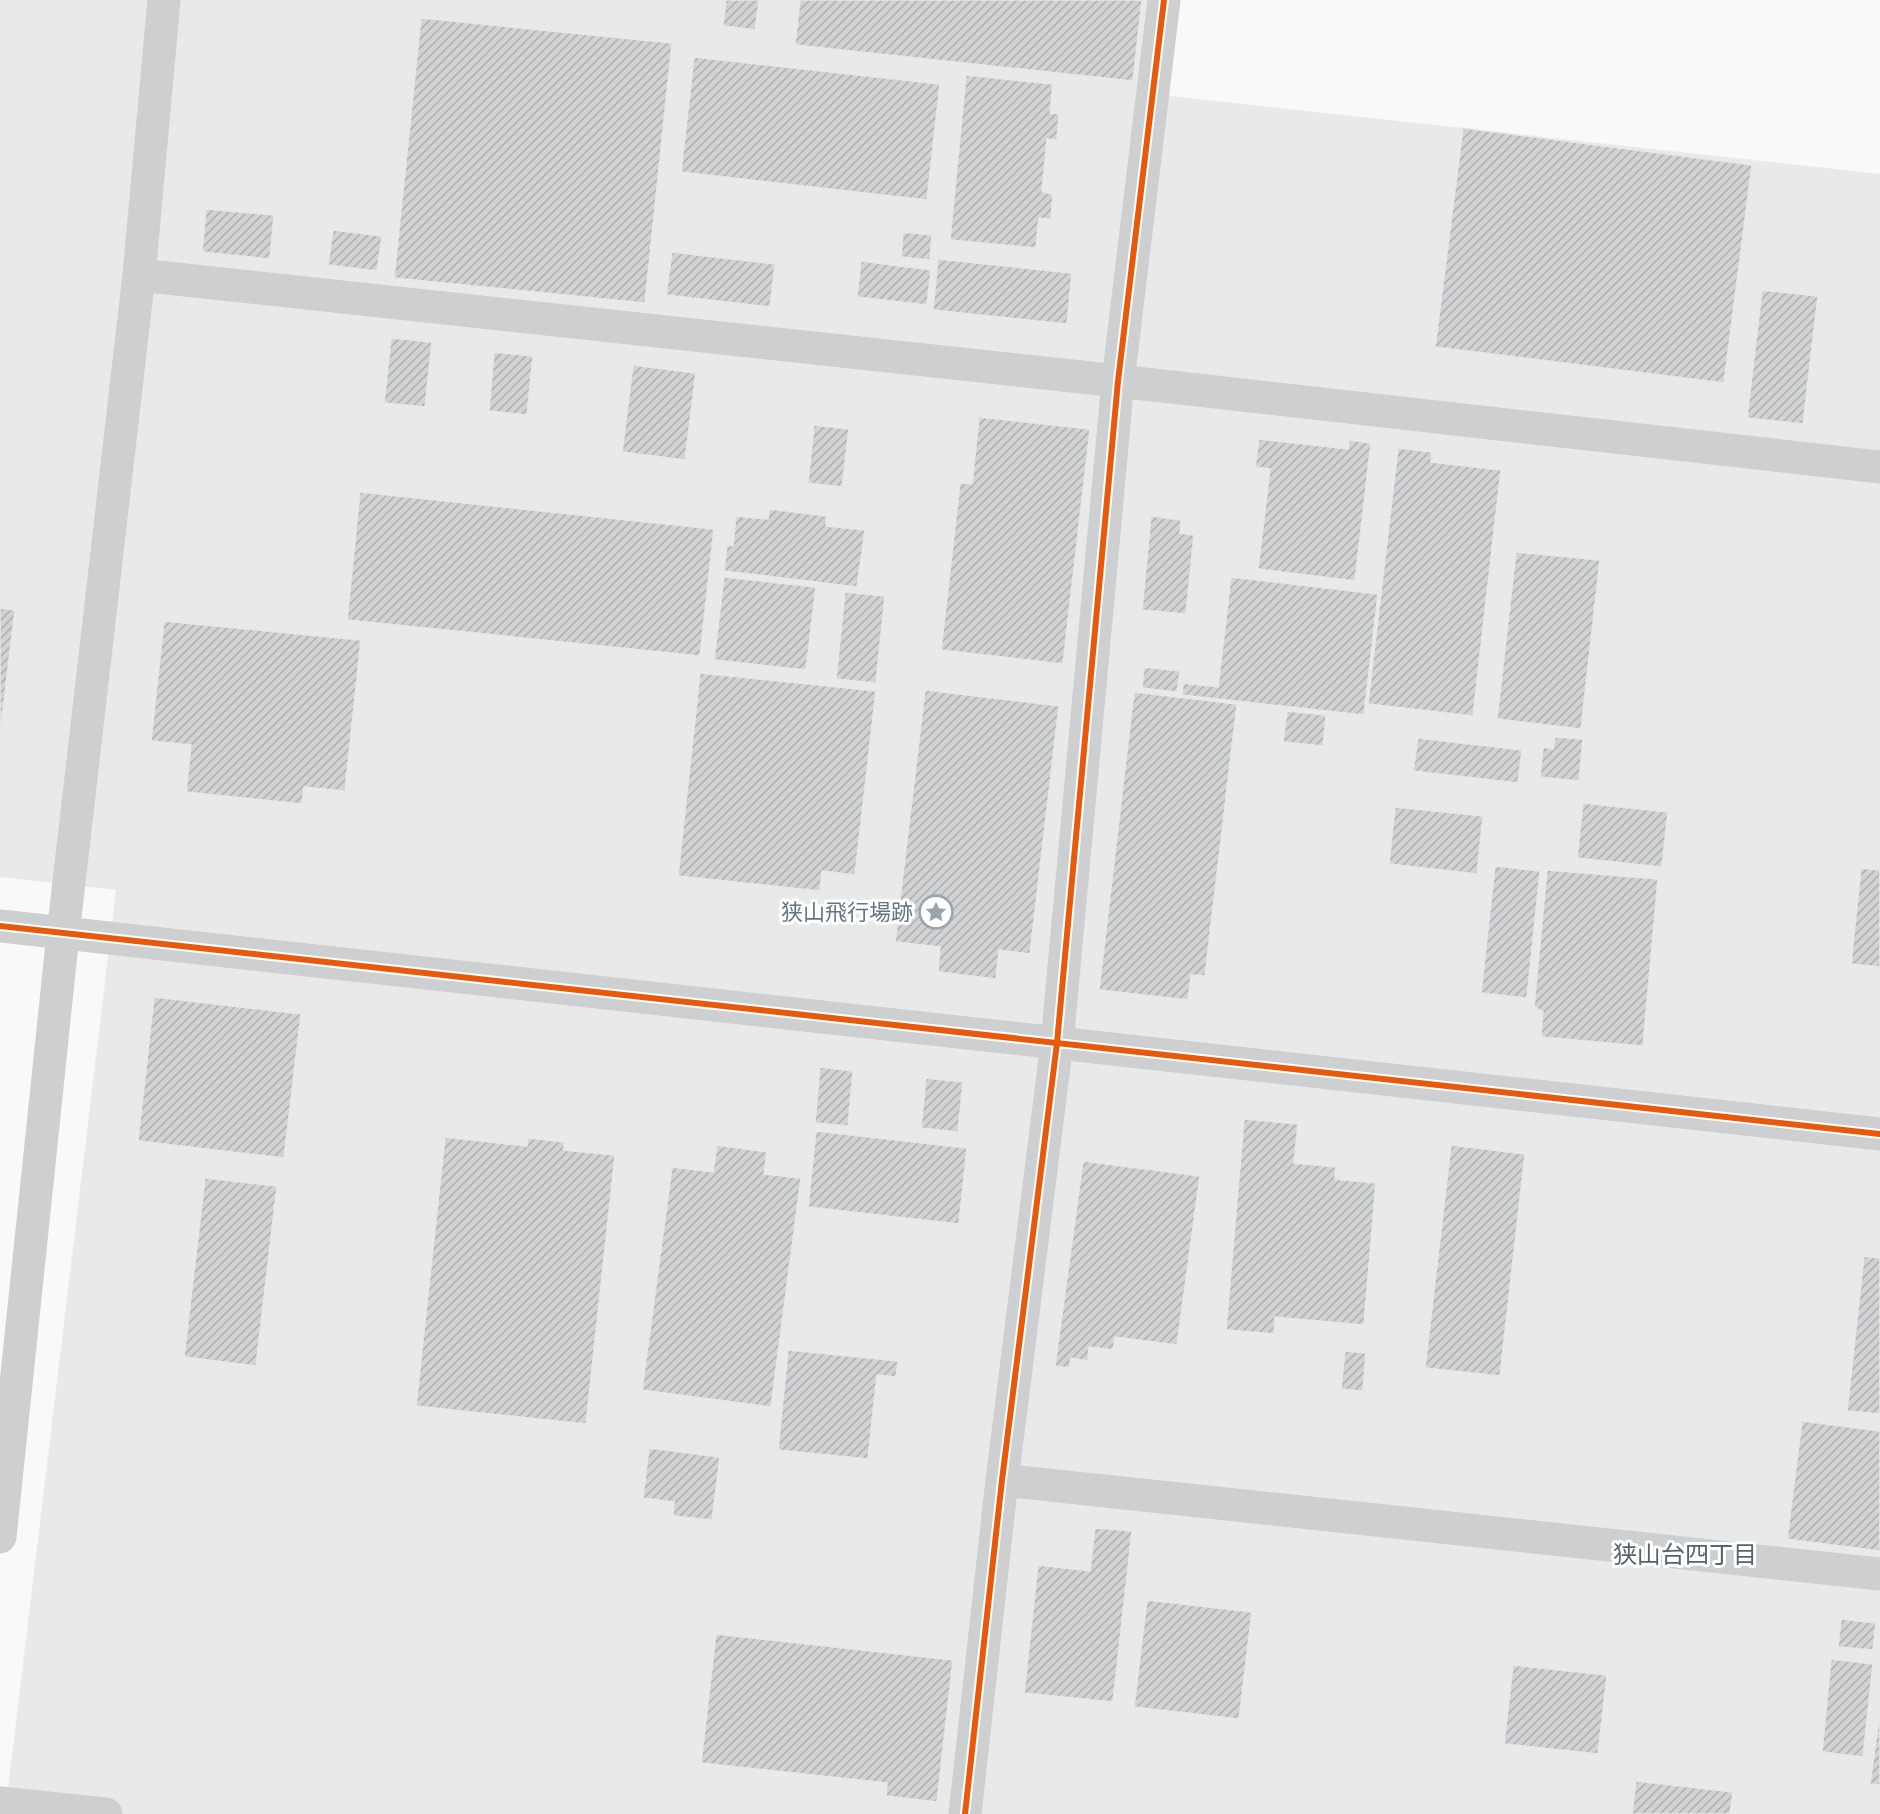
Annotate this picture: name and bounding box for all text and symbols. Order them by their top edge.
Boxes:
place icon: 狭山飛行場跡 [918,894,954,930]
place label: 狭山飛行場跡 [781,898,913,926]
district label: 狭山台四丁目 [1613,1539,1757,1570]

